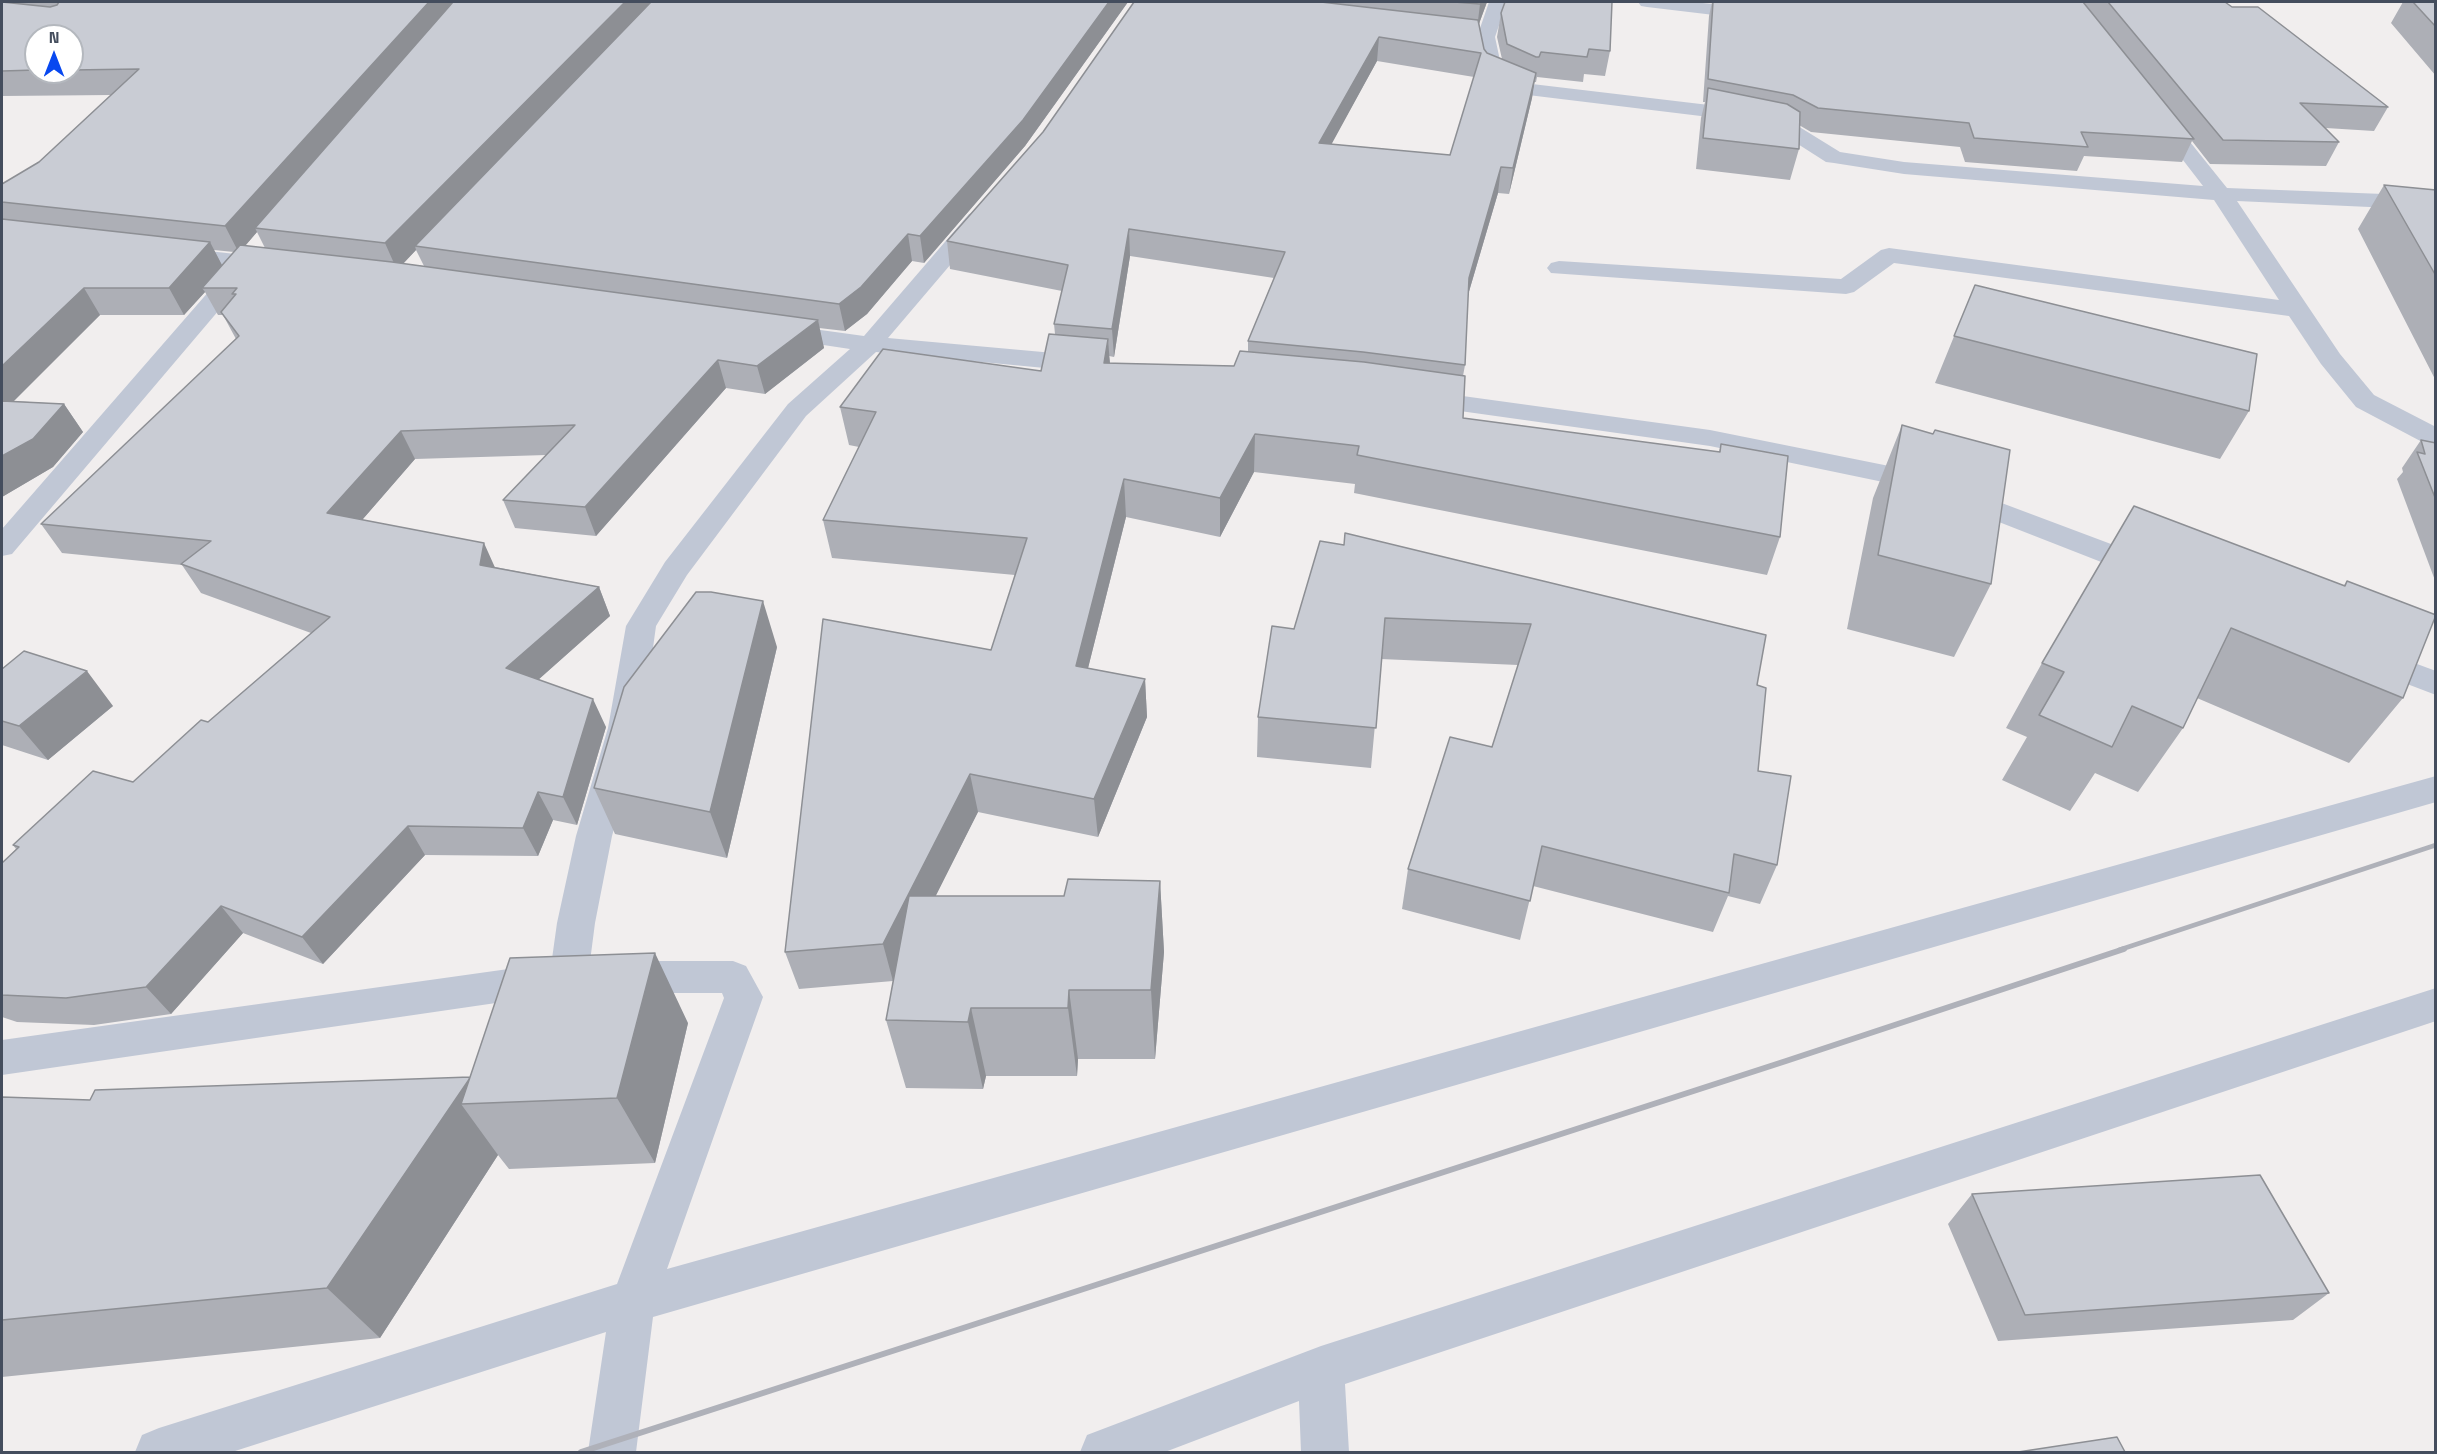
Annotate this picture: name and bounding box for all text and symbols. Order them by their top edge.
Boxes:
north arrow [24,24,84,84]
text: N [49,27,59,48]

